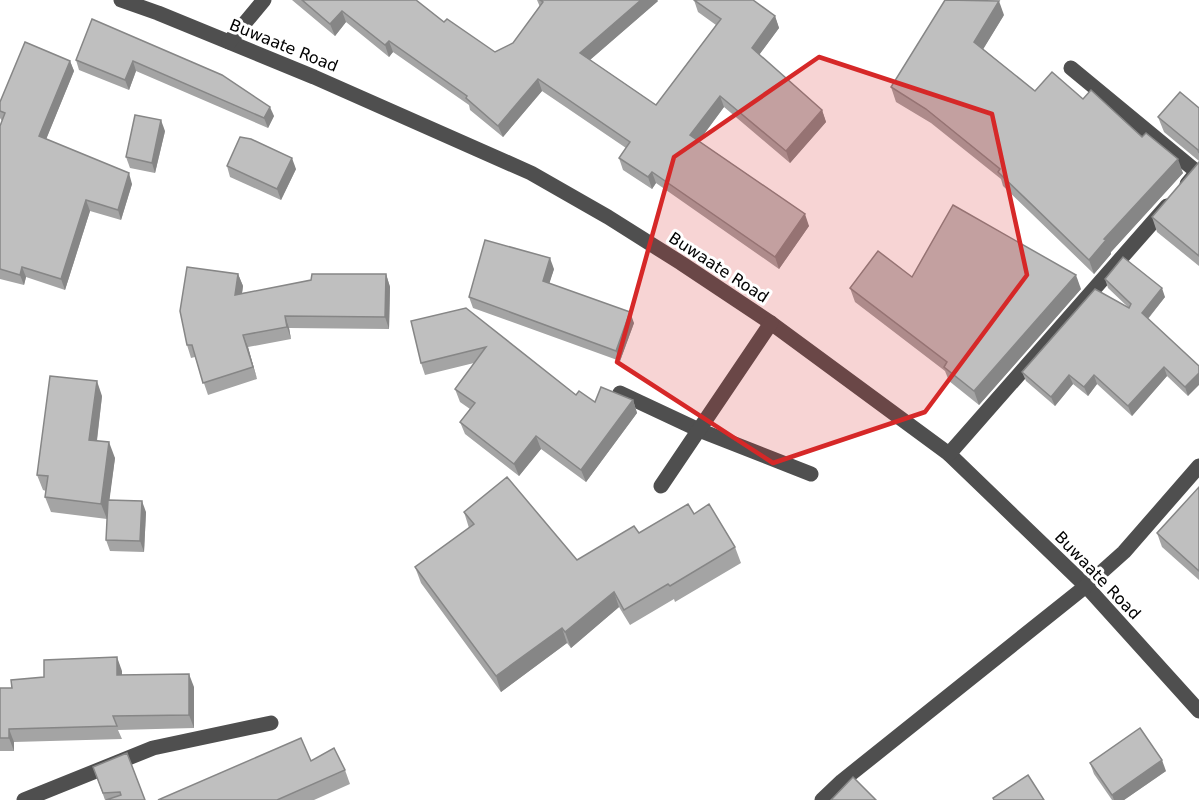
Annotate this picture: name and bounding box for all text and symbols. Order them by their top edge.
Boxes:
street label: Buwaate Road [227,15,341,76]
street label: Buwaate Road [665,228,772,307]
street label: Buwaate Road [1051,527,1144,623]

